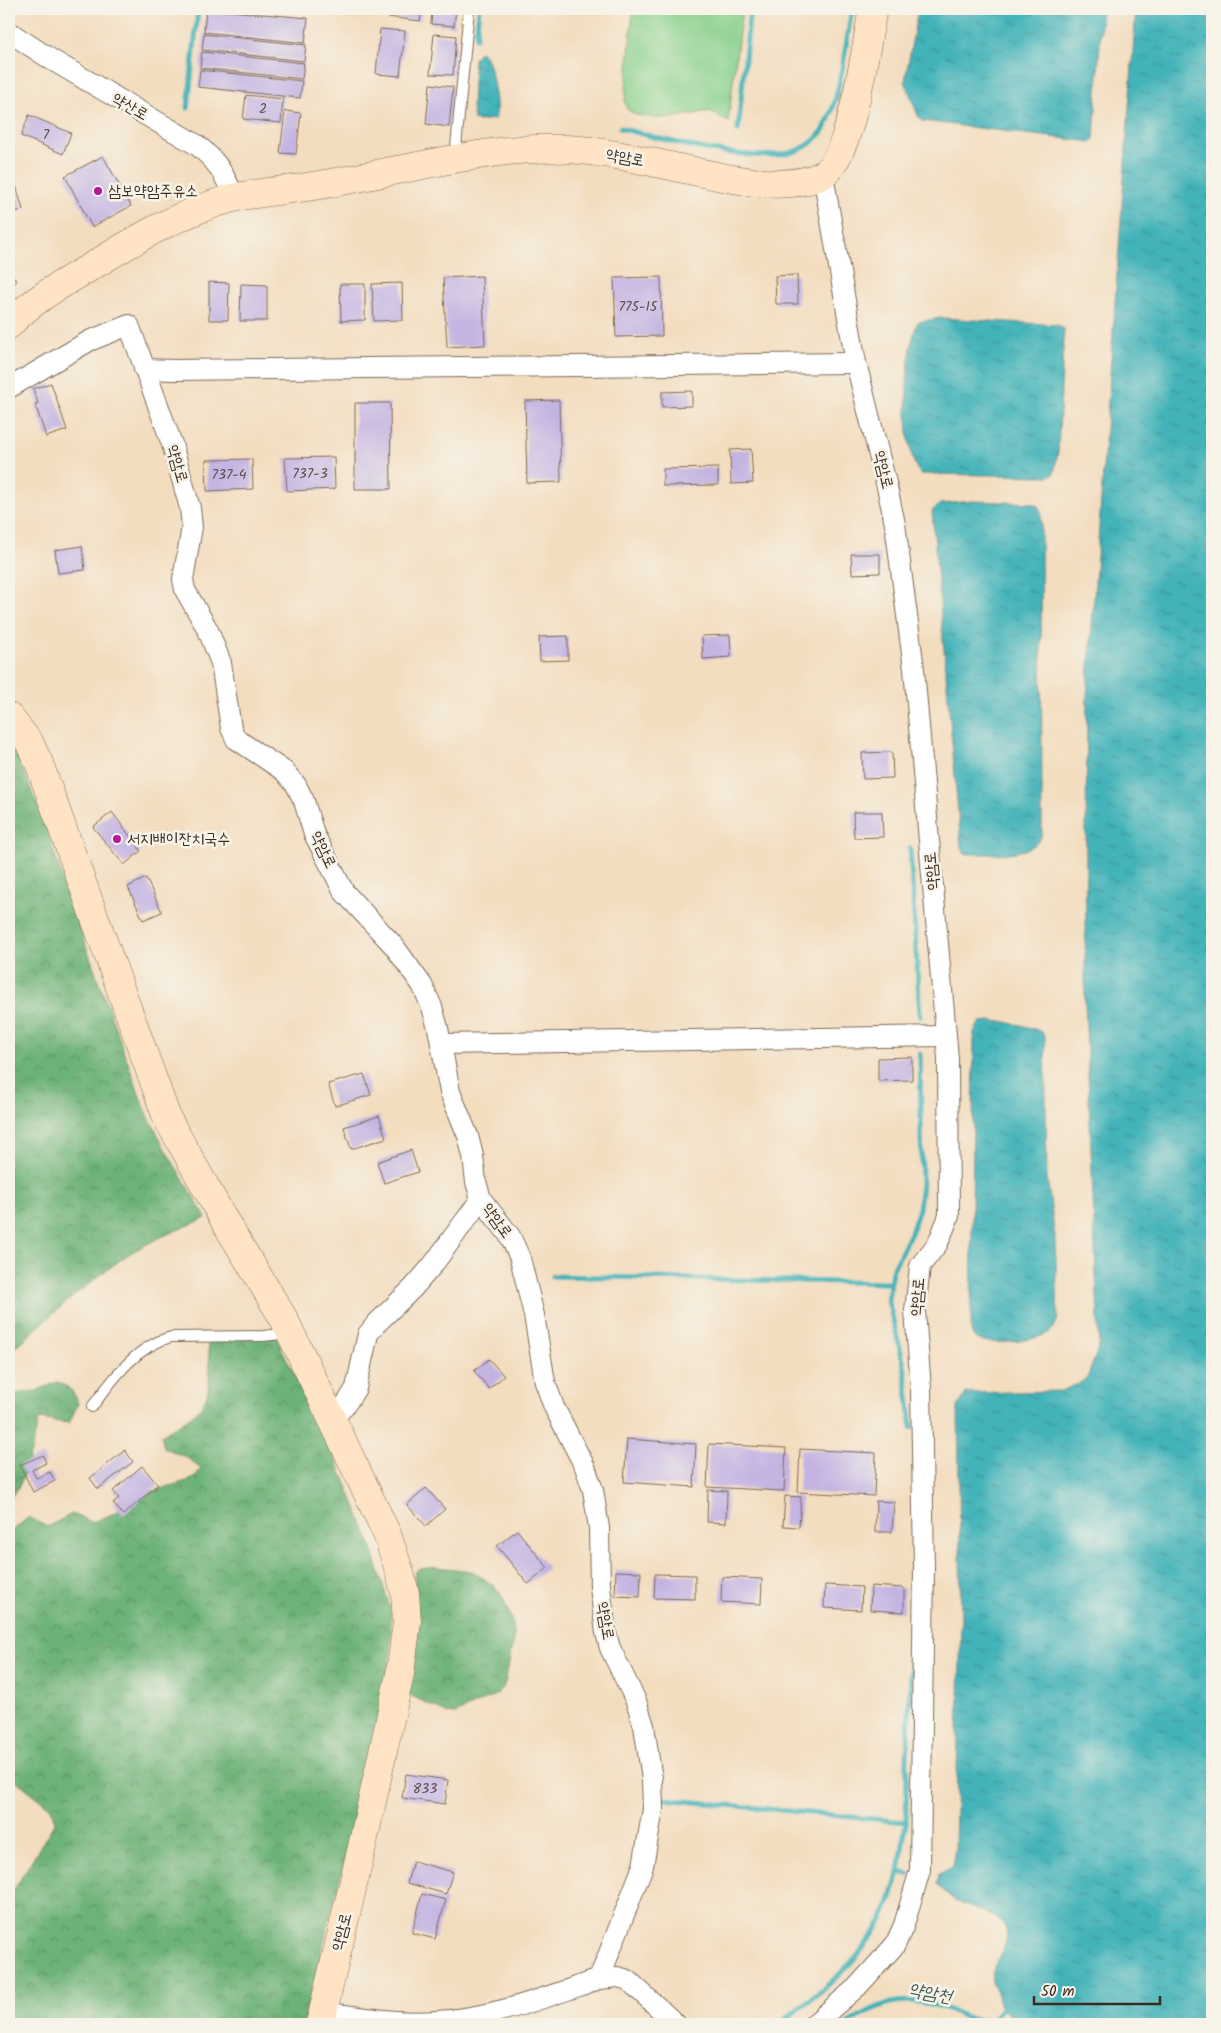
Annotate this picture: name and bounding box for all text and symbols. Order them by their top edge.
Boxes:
street label: 약산로 [107,87,153,127]
house number: 2 [259,98,267,120]
house number: 7 [43,124,50,146]
street label: 약암로 [604,142,646,174]
place label: 삼보약암주유소 [108,179,198,204]
marker: 삼보약암주유소 [92,185,104,197]
house number: 775-15 [619,296,659,318]
street label: 약암로 [160,442,194,486]
street label: 약암로 [866,448,900,492]
house number: 737-3 [292,463,328,485]
house number: 737-4 [211,464,247,486]
place label: 서지배이잔치국수 [127,827,230,852]
street label: 약암로 [303,827,343,873]
marker: 서지배이잔치국수 [111,833,123,845]
street label: 약암로 [918,851,946,891]
street label: 약암로 [476,1198,518,1244]
street label: 약암로 [904,1277,932,1317]
street label: 약암로 [589,1600,621,1642]
house number: 833 [413,1778,437,1800]
street label: 약암로 [325,1910,359,1954]
scale bar [1034,1973,1160,2005]
water label: 약암천 [906,1976,956,2013]
text: 50 m [1041,1980,1075,2004]

